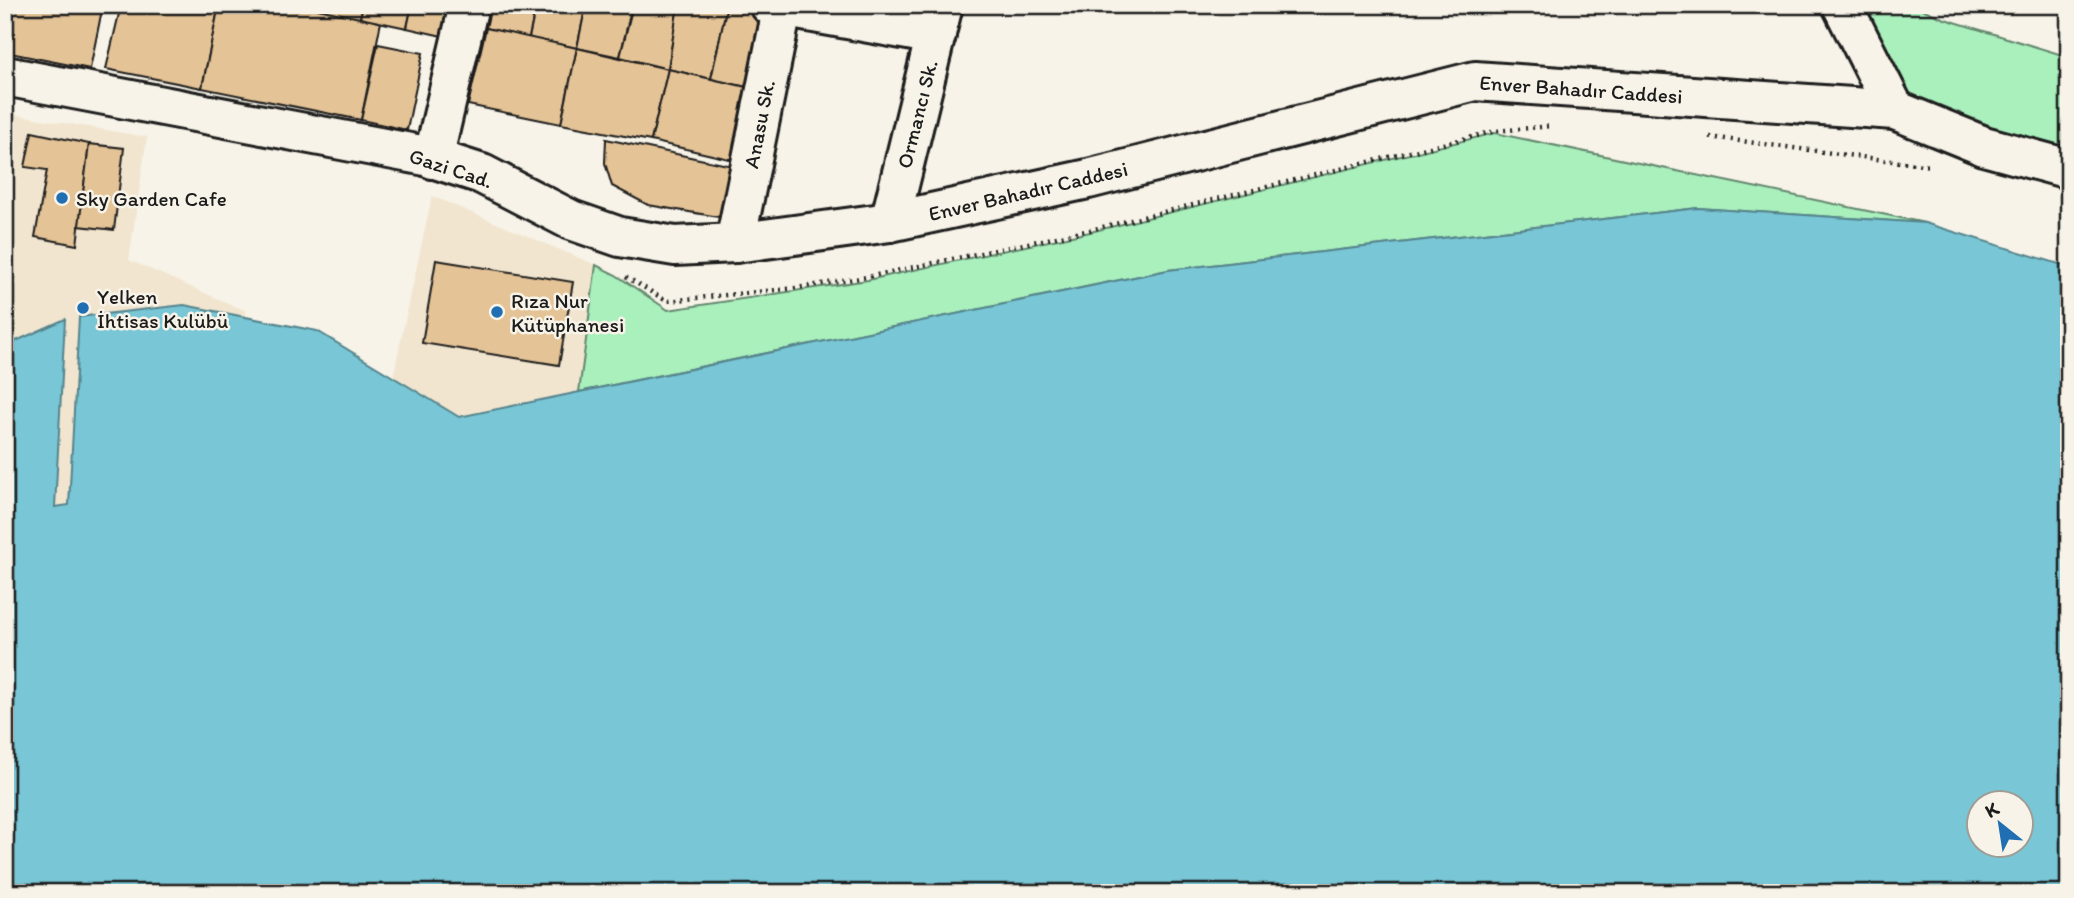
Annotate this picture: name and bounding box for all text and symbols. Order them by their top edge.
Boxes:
street label: Ormancı Sk. [891,57,943,171]
street label: Enver Bahadır Caddesi [1479,69,1683,109]
street label: Anasu Sk. [738,78,780,170]
street label: Gazi Cad. [406,143,496,193]
street label: Enver Bahadır Caddesi [926,156,1130,226]
place label: Sky Garden Cafe [76,186,227,211]
marker: Sky Garden Cafe [54,190,70,206]
place label: Yelken İhtisas Kulübü [97,284,229,333]
place label: Rıza Nur Kütüphanesi [511,288,624,337]
marker: Yelken İhtisas Kulübü [75,300,91,316]
marker: Rıza Nur Kütüphanesi [489,304,505,320]
north arrow [1966,790,2036,860]
text: K [1981,796,2003,823]

